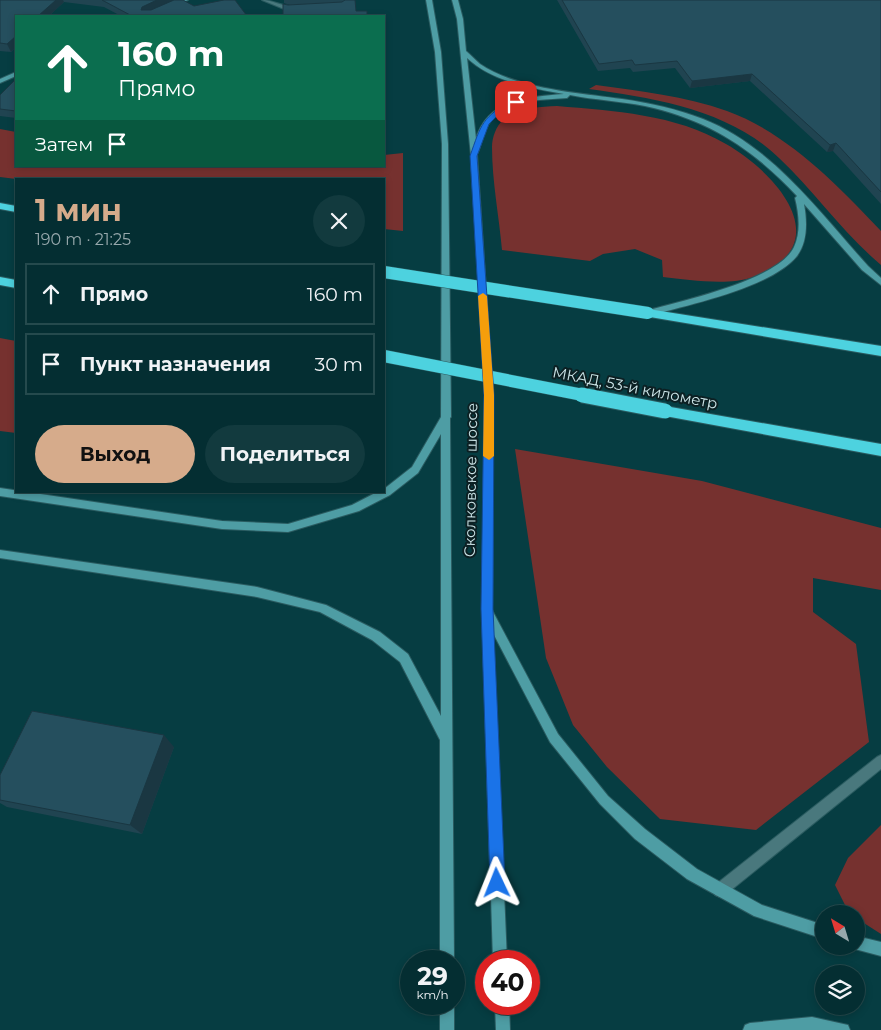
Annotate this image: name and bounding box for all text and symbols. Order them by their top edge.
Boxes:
text: 160 m [118,32,224,75]
icon: ahead [35,35,100,100]
text: Прямо [118,75,196,102]
pin [495,81,537,123]
icon: arrive [502,88,530,116]
icon: arrive [103,130,131,158]
text: Затем [35,133,93,156]
text: 1 мин [35,192,122,229]
button: close [313,195,365,247]
text: 190 m · 21:25 [35,230,131,249]
icon: ahead [37,280,65,308]
text: Прямо [80,283,148,306]
text: 160 m [307,283,363,306]
icon: arrive [37,350,65,378]
text: Пункт назначения [80,353,271,376]
text: 30 m [315,353,363,376]
street label: МКАД, 53-й километр [551,362,719,413]
street label: Сколковское шоссе [460,403,481,557]
button: Выход [35,425,195,483]
button: Поделиться [205,425,365,483]
position arrow [470,856,522,908]
north arrow [815,905,865,955]
map controls [815,905,865,1015]
speed limit sign: 40 [475,950,540,1015]
text: 29 [417,961,448,991]
button: layers [815,965,865,1015]
text: km/h [416,987,449,1002]

